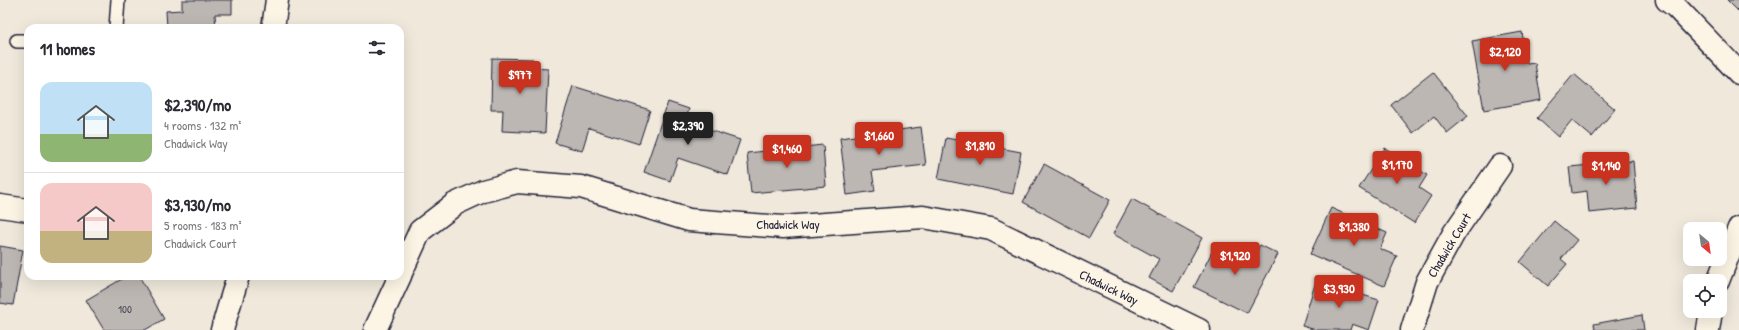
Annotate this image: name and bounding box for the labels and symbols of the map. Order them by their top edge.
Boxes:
pin: $2,120 [1472,38,1538,72]
pin: $977 [496,61,544,95]
pin: $2,390 [655,112,721,146]
pin: $1,660 [846,122,912,156]
pin: $1,810 [947,132,1013,166]
pin: $1,460 [754,135,820,169]
pin: $1,170 [1364,151,1430,185]
pin: $1,140 [1573,152,1639,186]
street label: Chadwick Court [1423,209,1476,281]
pin: $1,380 [1321,213,1387,247]
street label: Chadwick Way [756,215,820,233]
north arrow [1683,222,1727,266]
pin: $1,920 [1202,242,1268,276]
street label: Chadwick Way [1076,265,1142,309]
pin: $3,930 [1306,275,1372,309]
house number: 100 [118,302,132,316]

